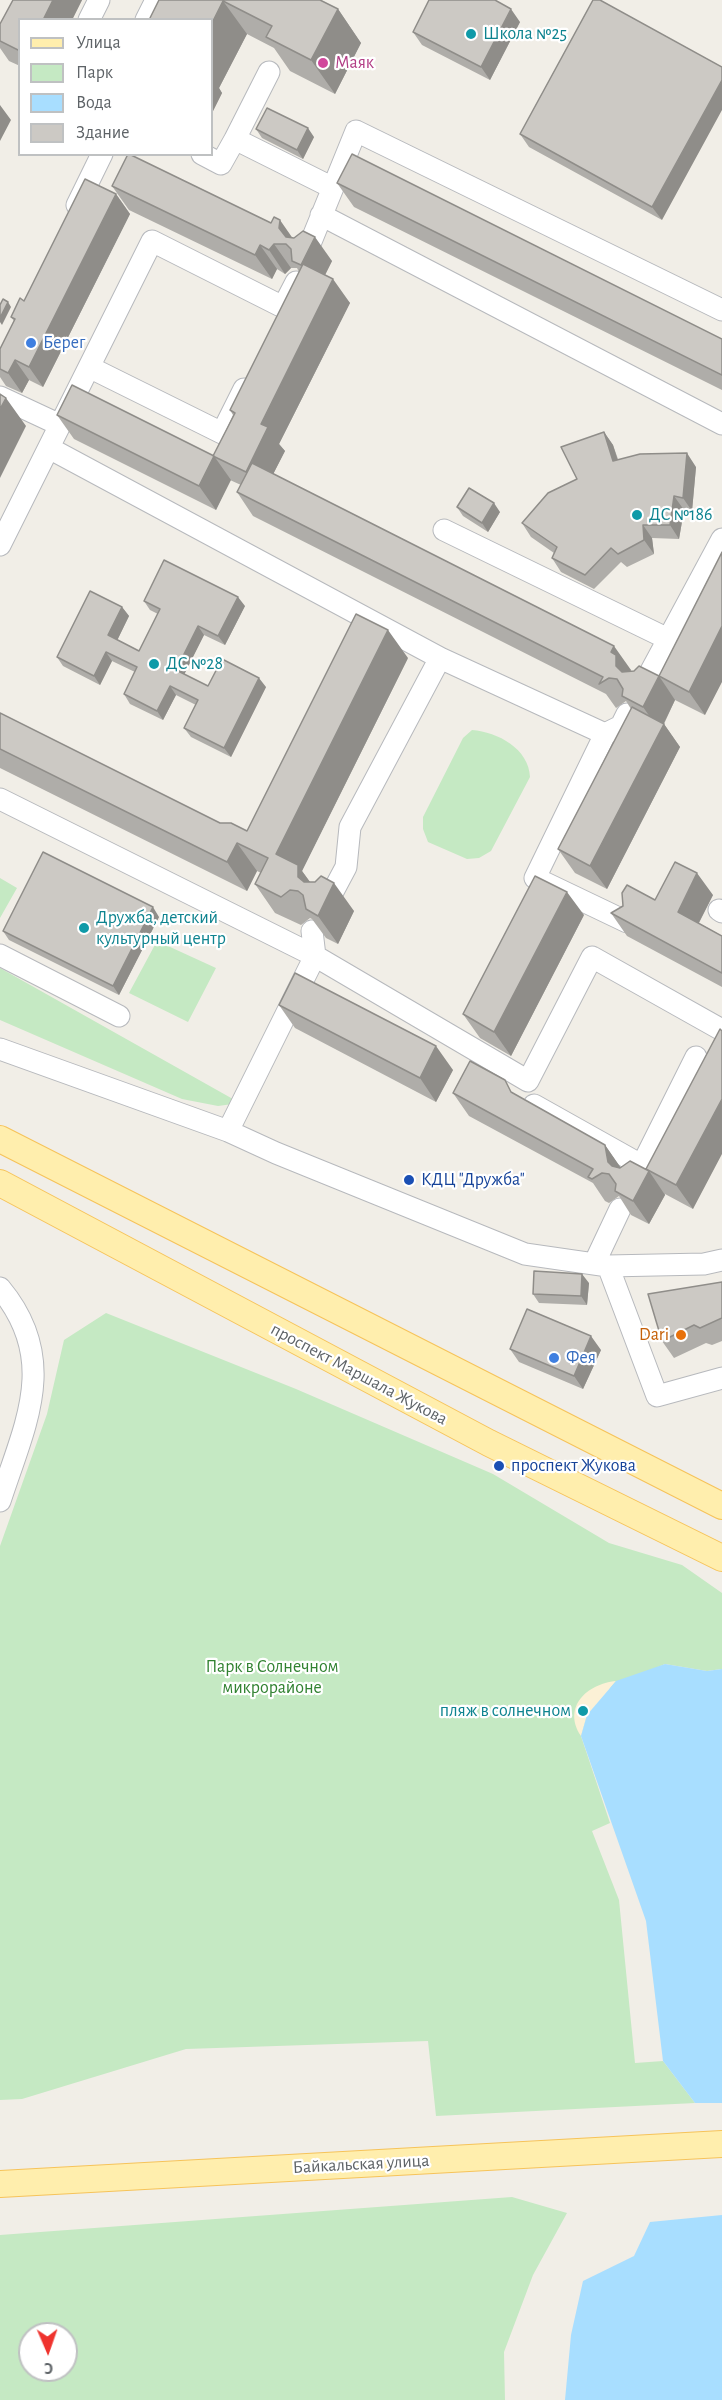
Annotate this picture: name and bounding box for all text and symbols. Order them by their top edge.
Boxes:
legend [18,18,213,156]
place label: Школа №25 [483,23,567,45]
marker: Школа №25 [464,27,478,41]
text: Улица [76,34,121,52]
place label: Маяк [335,52,374,74]
marker: Маяк [316,56,330,70]
text: Парк [76,64,113,82]
text: Вода [76,94,112,112]
text: Здание [76,124,130,142]
place label: Берег [43,332,85,354]
marker: Берег [24,336,38,350]
place label: ДС №186 [649,504,712,526]
marker: ДС №186 [630,508,644,522]
place label: ДС №28 [166,653,223,675]
marker: ДС №28 [147,657,161,671]
place label: Дружба, детский культурный центр [96,907,226,950]
marker: Дружба, детский культурный центр [77,921,91,935]
place label: КДЦ "Дружба" [421,1169,525,1191]
marker: КДЦ "Дружба" [402,1173,416,1187]
street label: проспект Маршала Жукова [267,1318,451,1430]
place label: Dari [639,1324,669,1346]
marker: Dari [674,1328,688,1342]
place label: Фея [566,1347,596,1369]
marker: Фея [547,1351,561,1365]
place label: проспект Жукова [511,1455,636,1477]
marker: проспект Жукова [492,1459,506,1473]
park label: Парк в Солнечном микрорайоне [205,1656,339,1698]
place label: пляж в солнечном [440,1700,571,1722]
marker: пляж в солнечном [576,1704,590,1718]
street label: Байкальская улица [292,2150,430,2178]
north arrow [18,2322,78,2382]
text: С [44,2360,53,2376]

